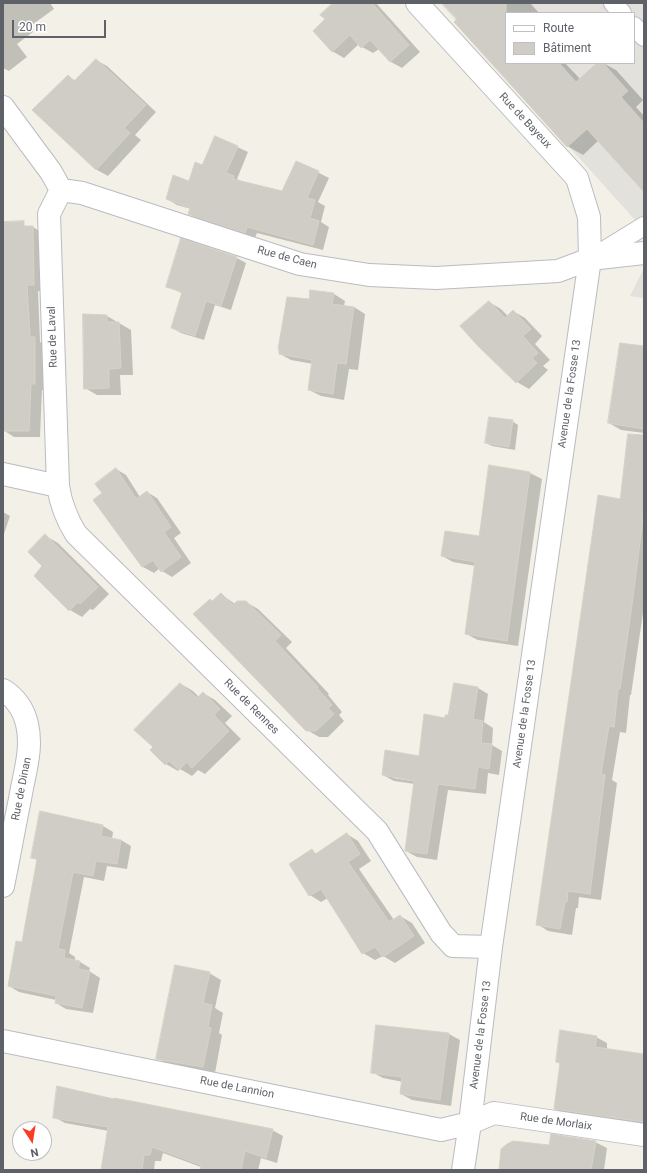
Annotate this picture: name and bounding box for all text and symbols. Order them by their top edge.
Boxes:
scale bar [14,12,108,38]
legend [505,12,635,64]
text: 20 m [19,20,46,34]
text: Route [543,21,574,35]
text: Bâtiment [543,41,591,55]
street label: Rue de Bayeux [496,90,554,152]
street label: Rue de Caen [256,244,318,272]
street label: Rue de Laval [45,306,61,368]
street label: Avenue de la Fosse 13 [556,339,584,449]
street label: Avenue de la Fosse 13 [511,659,539,769]
street label: Rue de Rennes [221,677,281,737]
street label: Rue de Dinan [9,756,35,822]
street label: Avenue de la Fosse 13 [468,980,494,1090]
street label: Rue de Lannion [199,1074,275,1102]
street label: Rue de Morlaix [519,1110,593,1134]
north arrow [12,1121,52,1161]
text: N [29,1145,40,1159]

